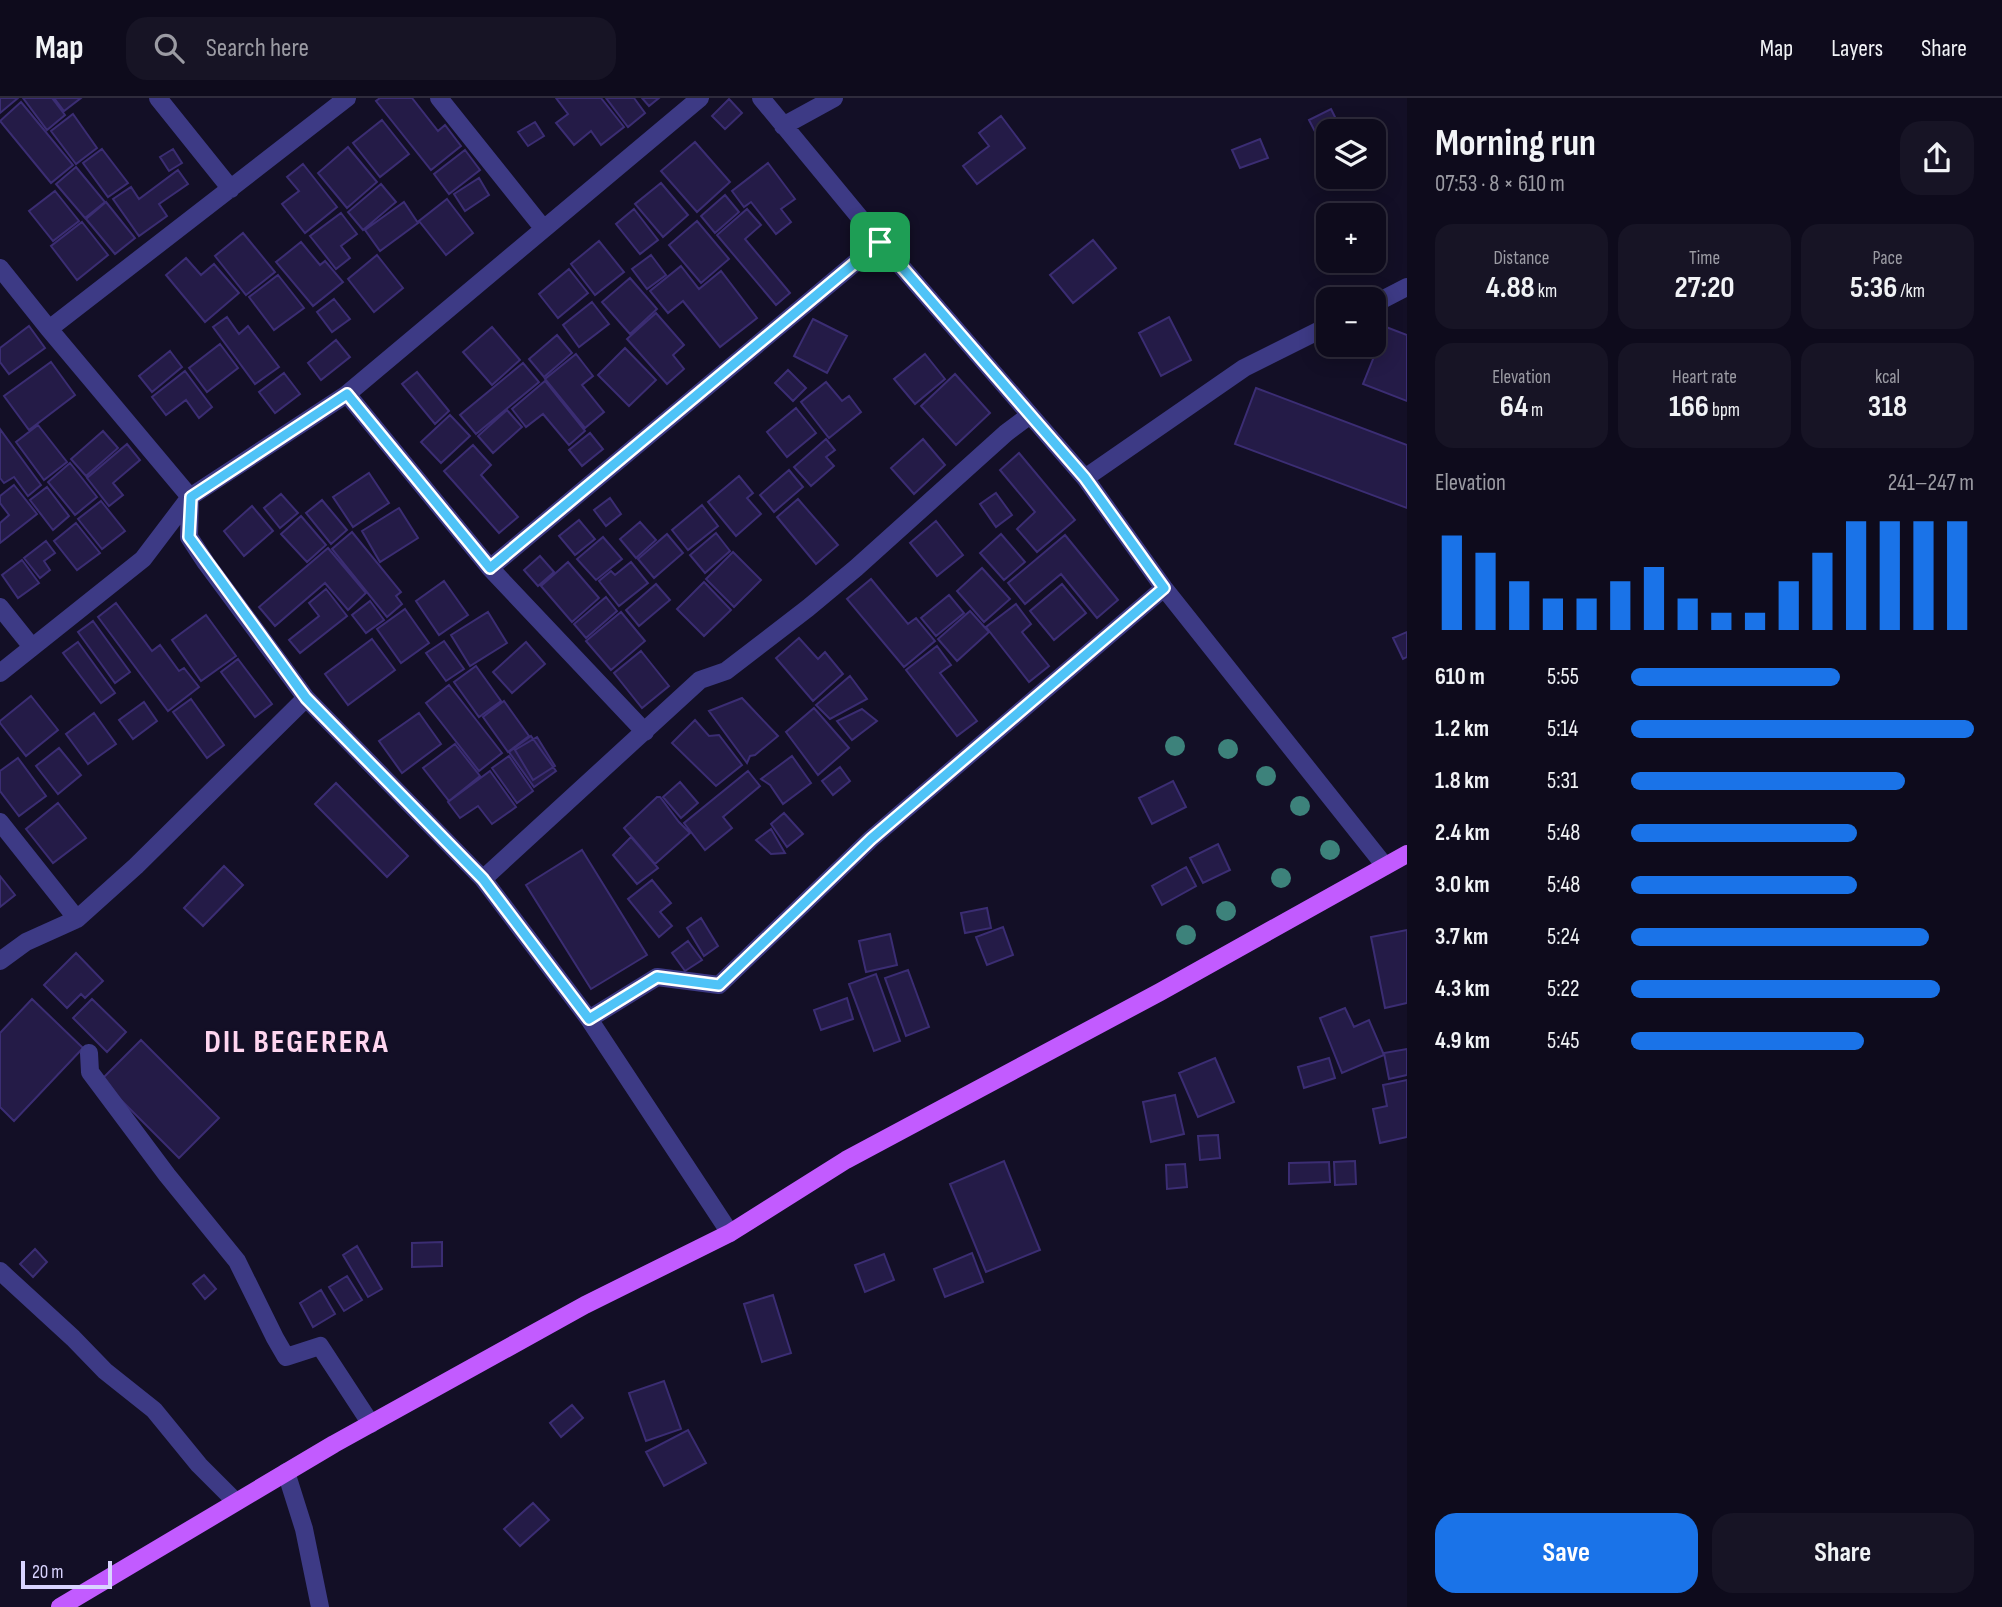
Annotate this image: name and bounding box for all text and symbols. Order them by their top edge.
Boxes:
search box [126,17,616,80]
text: Map [35,28,84,68]
icon: search [150,29,188,67]
text: Search here [206,33,309,64]
text: Map [1760,34,1793,63]
text: Layers [1831,34,1883,63]
text: Share [1921,34,1967,63]
map controls [1316,119,1386,357]
button: layers [1316,119,1386,189]
text: Morning run [1435,121,1596,166]
button: share [1900,121,1974,195]
text: 07:53 · 8 × 610 m [1435,170,1565,198]
button: + [1316,203,1386,273]
pin [850,212,910,272]
icon: arrive [861,223,899,261]
text: Distance [1493,247,1550,270]
text: Time [1689,247,1720,270]
text: Pace [1872,247,1903,270]
text: 4.88 [1486,270,1535,306]
text: 27:20 [1674,270,1735,306]
text: 5:36 [1850,270,1897,306]
text: km [1535,280,1557,303]
text: /km [1897,280,1925,303]
button: − [1316,287,1386,357]
text: Elevation [1492,366,1551,389]
text: Heart rate [1672,366,1737,389]
text: kcal [1875,366,1900,389]
text: 64 [1500,389,1528,425]
text: 166 [1669,389,1709,425]
text: 318 [1868,389,1907,425]
text: m [1528,399,1543,422]
text: bpm [1709,399,1740,422]
text: Elevation [1435,469,1506,497]
text: 241–247 m [1888,469,1974,497]
text: 610 m [1435,663,1485,691]
text: 5:55 [1547,663,1579,691]
text: 1.2 km [1435,715,1489,743]
text: 5:14 [1547,715,1578,743]
text: 1.8 km [1435,767,1489,795]
text: 5:31 [1547,767,1578,795]
text: 2.4 km [1435,819,1490,847]
text: 5:48 [1547,819,1580,847]
text: 3.0 km [1435,871,1490,899]
text: 5:48 [1547,871,1580,899]
text: 3.7 km [1435,923,1488,951]
text: 5:24 [1547,923,1580,951]
text: 4.3 km [1435,975,1490,1003]
text: 5:22 [1547,975,1580,1003]
district label: DIL BEGERERA [204,1023,390,1062]
text: 4.9 km [1435,1027,1490,1055]
text: 5:45 [1547,1027,1579,1055]
button: Save [1435,1513,1698,1593]
button: Share [1712,1513,1974,1593]
scale bar [21,1558,112,1590]
text: 20 m [32,1561,64,1584]

